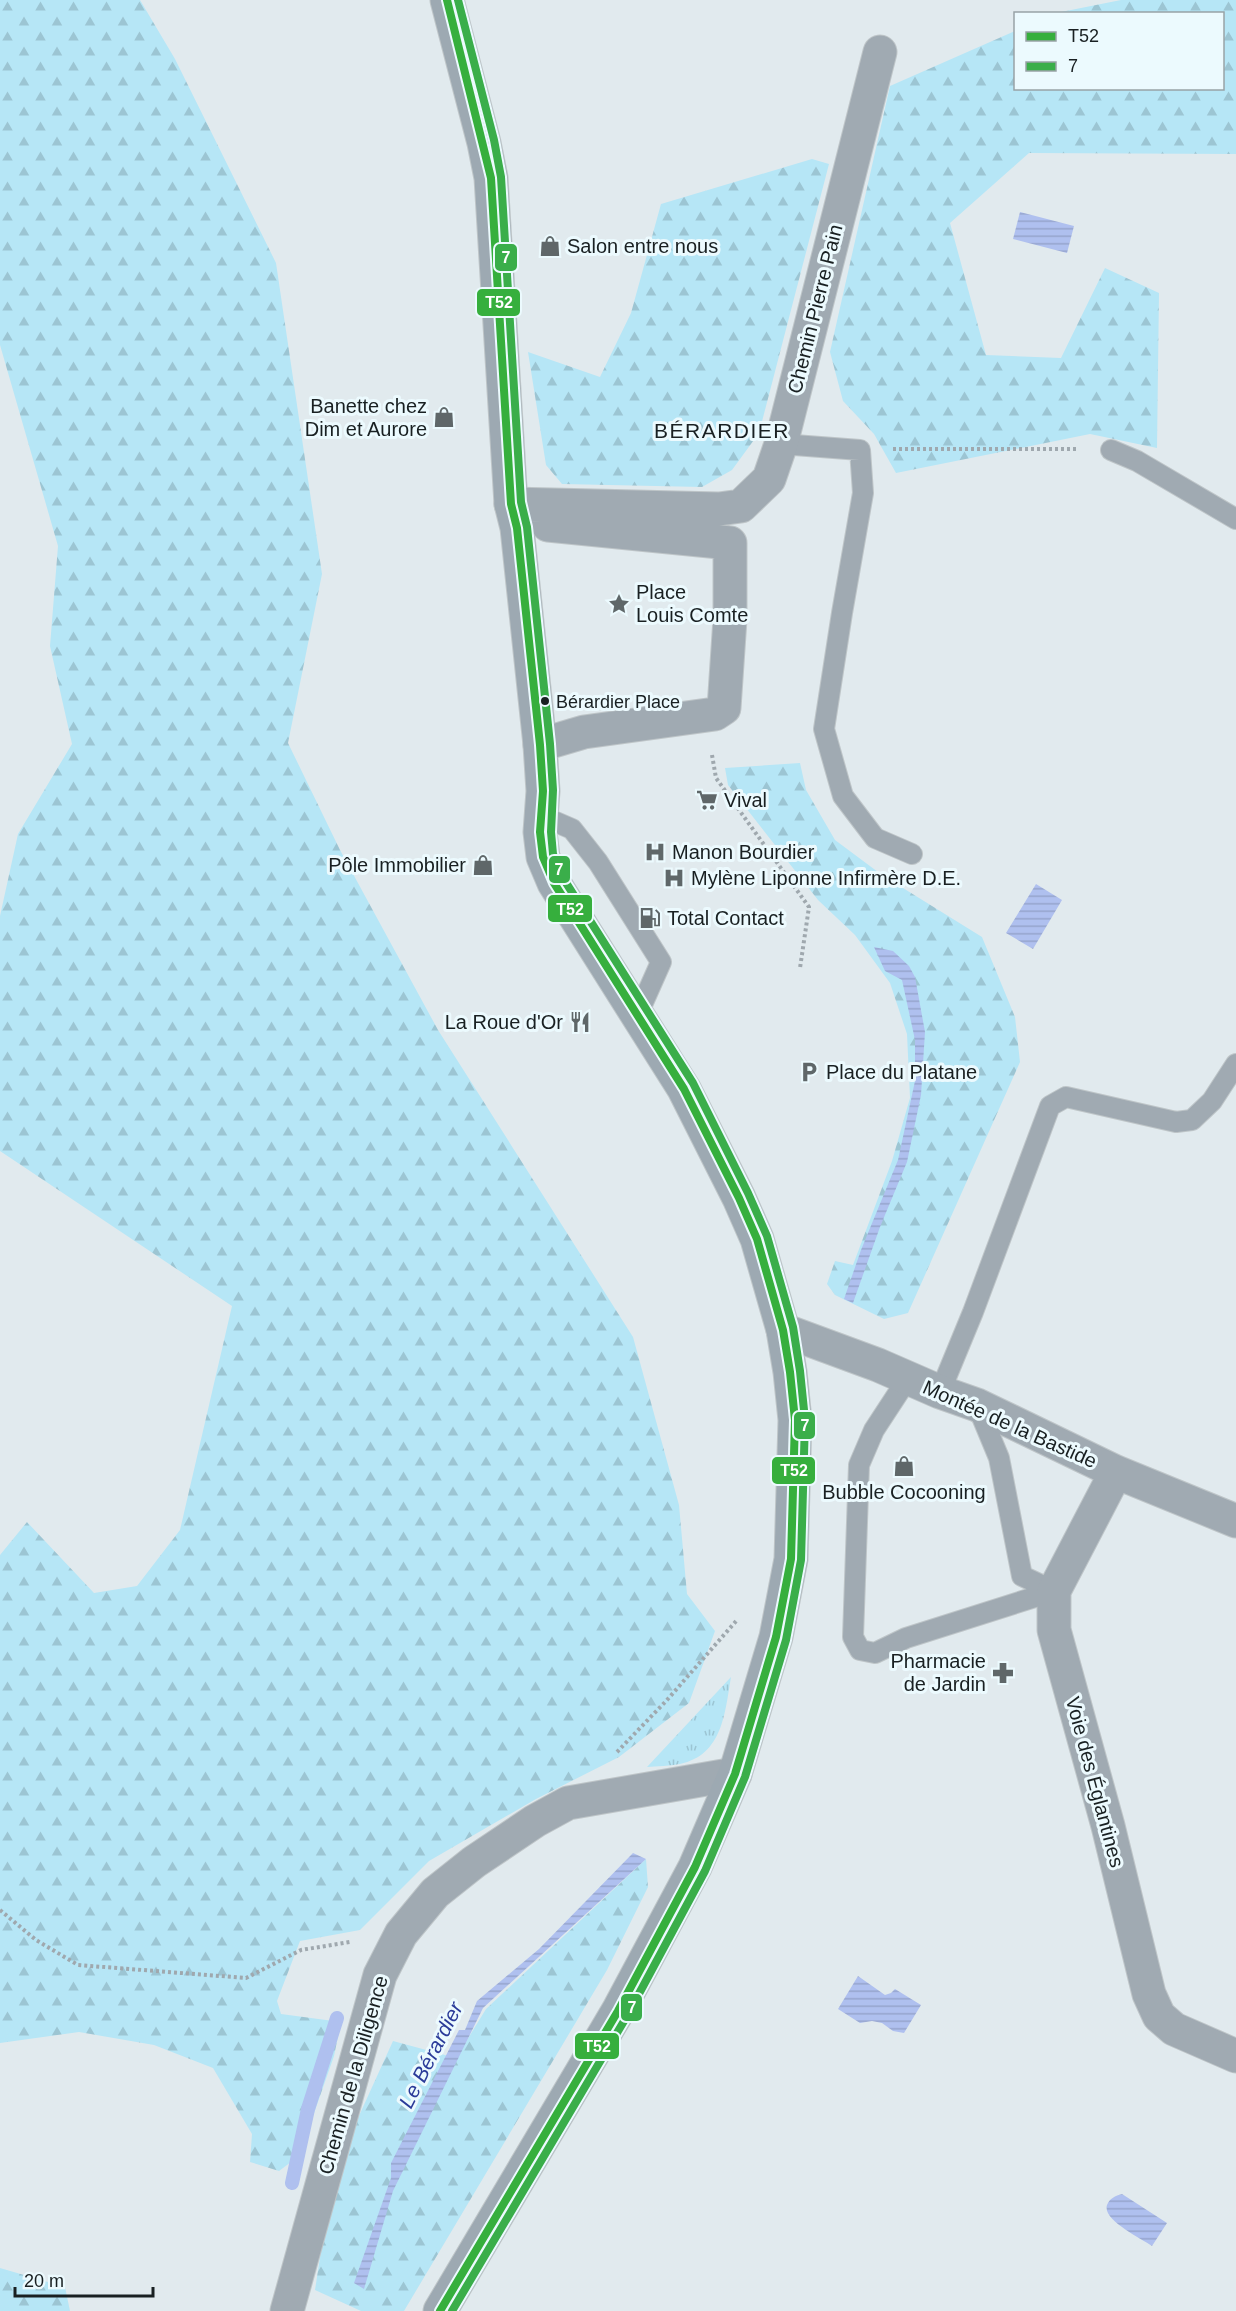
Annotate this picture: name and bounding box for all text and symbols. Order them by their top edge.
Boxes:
legend [1014,12,1224,90]
text: T52 [1068,26,1099,46]
text: 7 [1068,56,1078,76]
street label: Chemin Pierre Pain [783,222,847,396]
shop icon: Salon entre nous [538,234,562,258]
place label: Salon entre nous [567,235,718,257]
line badge: 7 [494,243,518,272]
text: 7 [502,249,511,266]
line badge: T52 [476,288,521,317]
text: T52 [485,294,513,311]
place label: Banette chez Dim et Aurore [305,395,427,440]
shop icon: Banette chez Dim et Aurore [432,405,456,429]
district label: BÉRARDIER [654,419,790,442]
place label: Place Louis Comte [636,581,748,626]
place icon: Place Louis Comte [607,592,631,616]
place label: Bérardier Place [556,692,680,712]
marker: Bérardier Place [539,695,551,707]
supermarket icon: Vival [695,788,719,812]
place label: Vival [724,789,767,811]
hospital icon: Manon Bourdier [643,840,667,864]
place label: Manon Bourdier [672,841,815,863]
shop icon: Pôle Immobilier [471,853,495,877]
place label: Pôle Immobilier [328,854,466,876]
line badge: 7 [548,855,571,884]
text: 7 [555,861,564,878]
hospital icon: Mylène Liponne Infirmère D.E. [662,866,686,890]
place label: Mylène Liponne Infirmère D.E. [691,867,961,889]
line badge: T52 [547,894,593,923]
text: T52 [556,901,584,918]
fuel station icon: Total Contact [638,906,662,930]
place label: Total Contact [667,907,784,929]
restaurant icon: La Roue d'Or [568,1010,592,1034]
place label: La Roue d'Or [445,1011,563,1033]
parking icon: Place du Platane [797,1060,821,1084]
place label: Place du Platane [826,1061,977,1083]
street label: Montée de la Bastide [920,1376,1100,1472]
line badge: 7 [793,1411,816,1440]
text: 7 [801,1417,810,1434]
shop icon: Bubble Cocooning [892,1454,916,1478]
line badge: T52 [771,1456,816,1485]
text: T52 [780,1462,808,1479]
place label: Bubble Cocooning [822,1481,986,1503]
place label: Pharmacie de Jardin [890,1650,986,1695]
pharmacy icon: Pharmacie de Jardin [991,1661,1015,1685]
street label: Voie des Églantines [1062,1694,1128,1870]
street label: Chemin de la Diligence [314,1973,392,2177]
line badge: 7 [620,1993,643,2022]
water label: Le Bérardier [394,1997,467,2111]
text: 7 [628,1999,637,2016]
line badge: T52 [574,2032,620,2060]
text: T52 [583,2038,611,2055]
scale bar [15,2260,153,2298]
text: 20 m [24,2271,64,2291]

